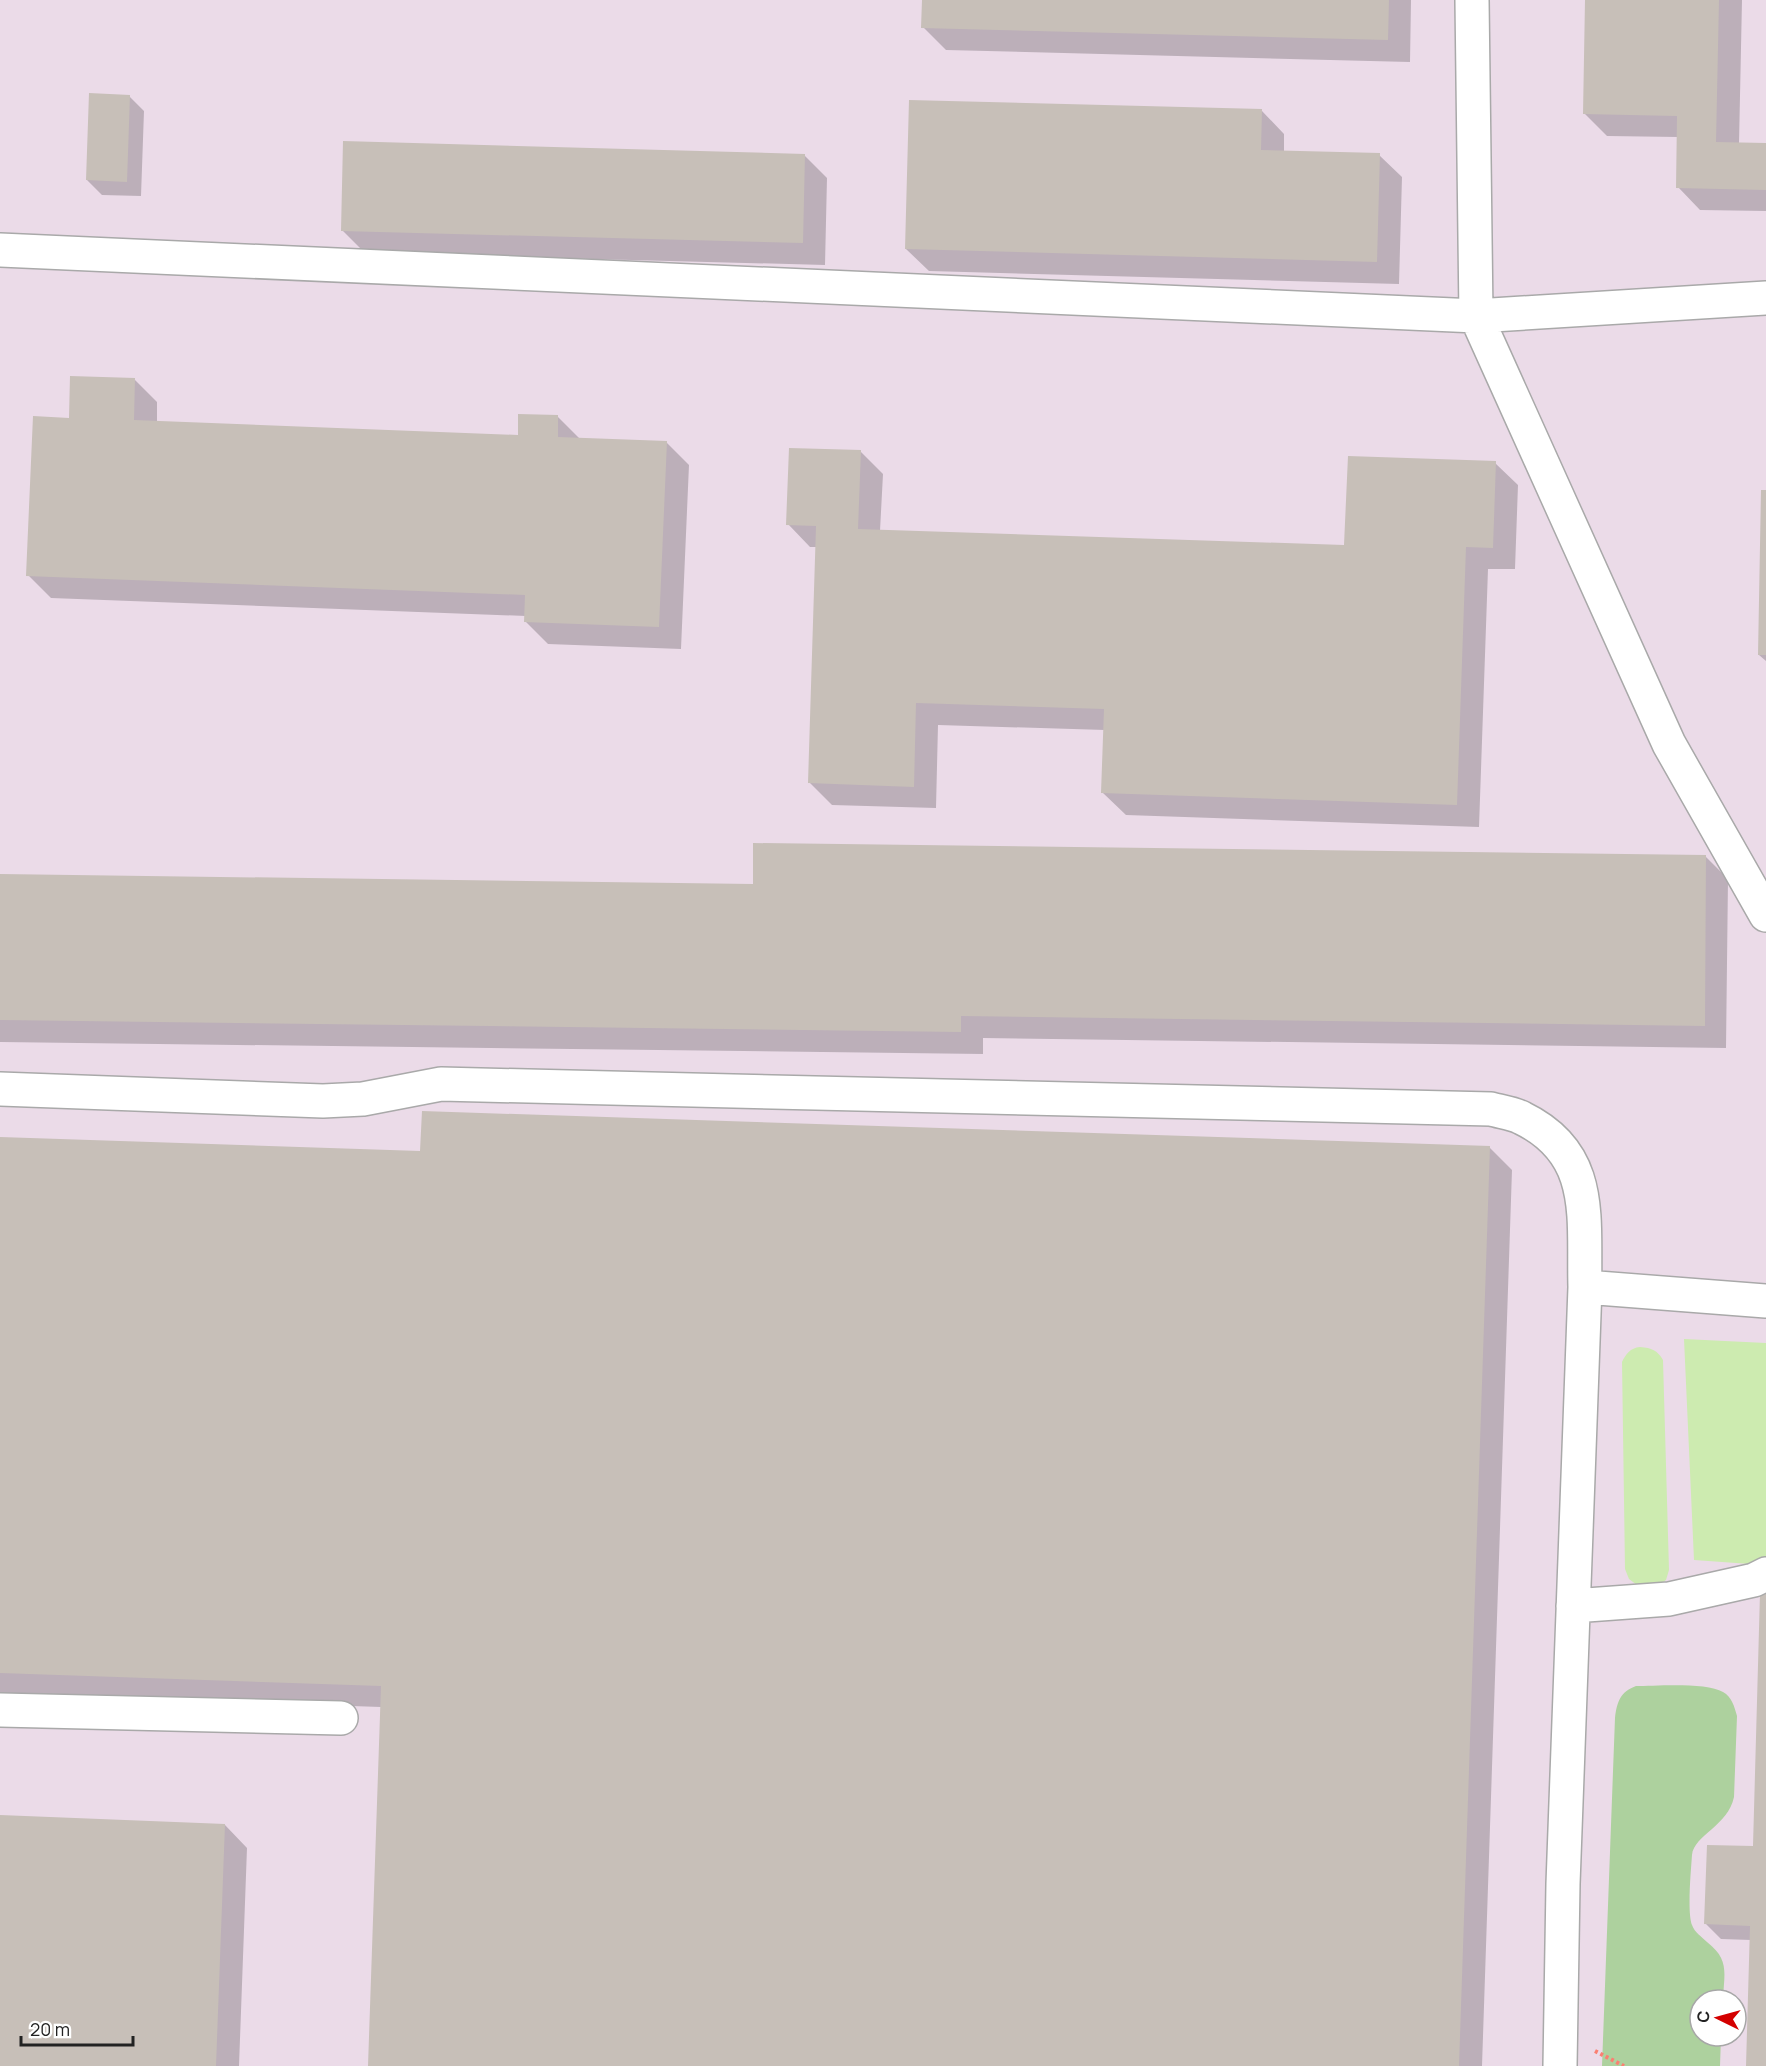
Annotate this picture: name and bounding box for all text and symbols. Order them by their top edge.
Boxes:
north arrow [1688,1988,1748,2048]
scale bar [21,2009,134,2047]
text: С [1692,2010,1715,2024]
text: 20 m [30,2017,70,2041]

